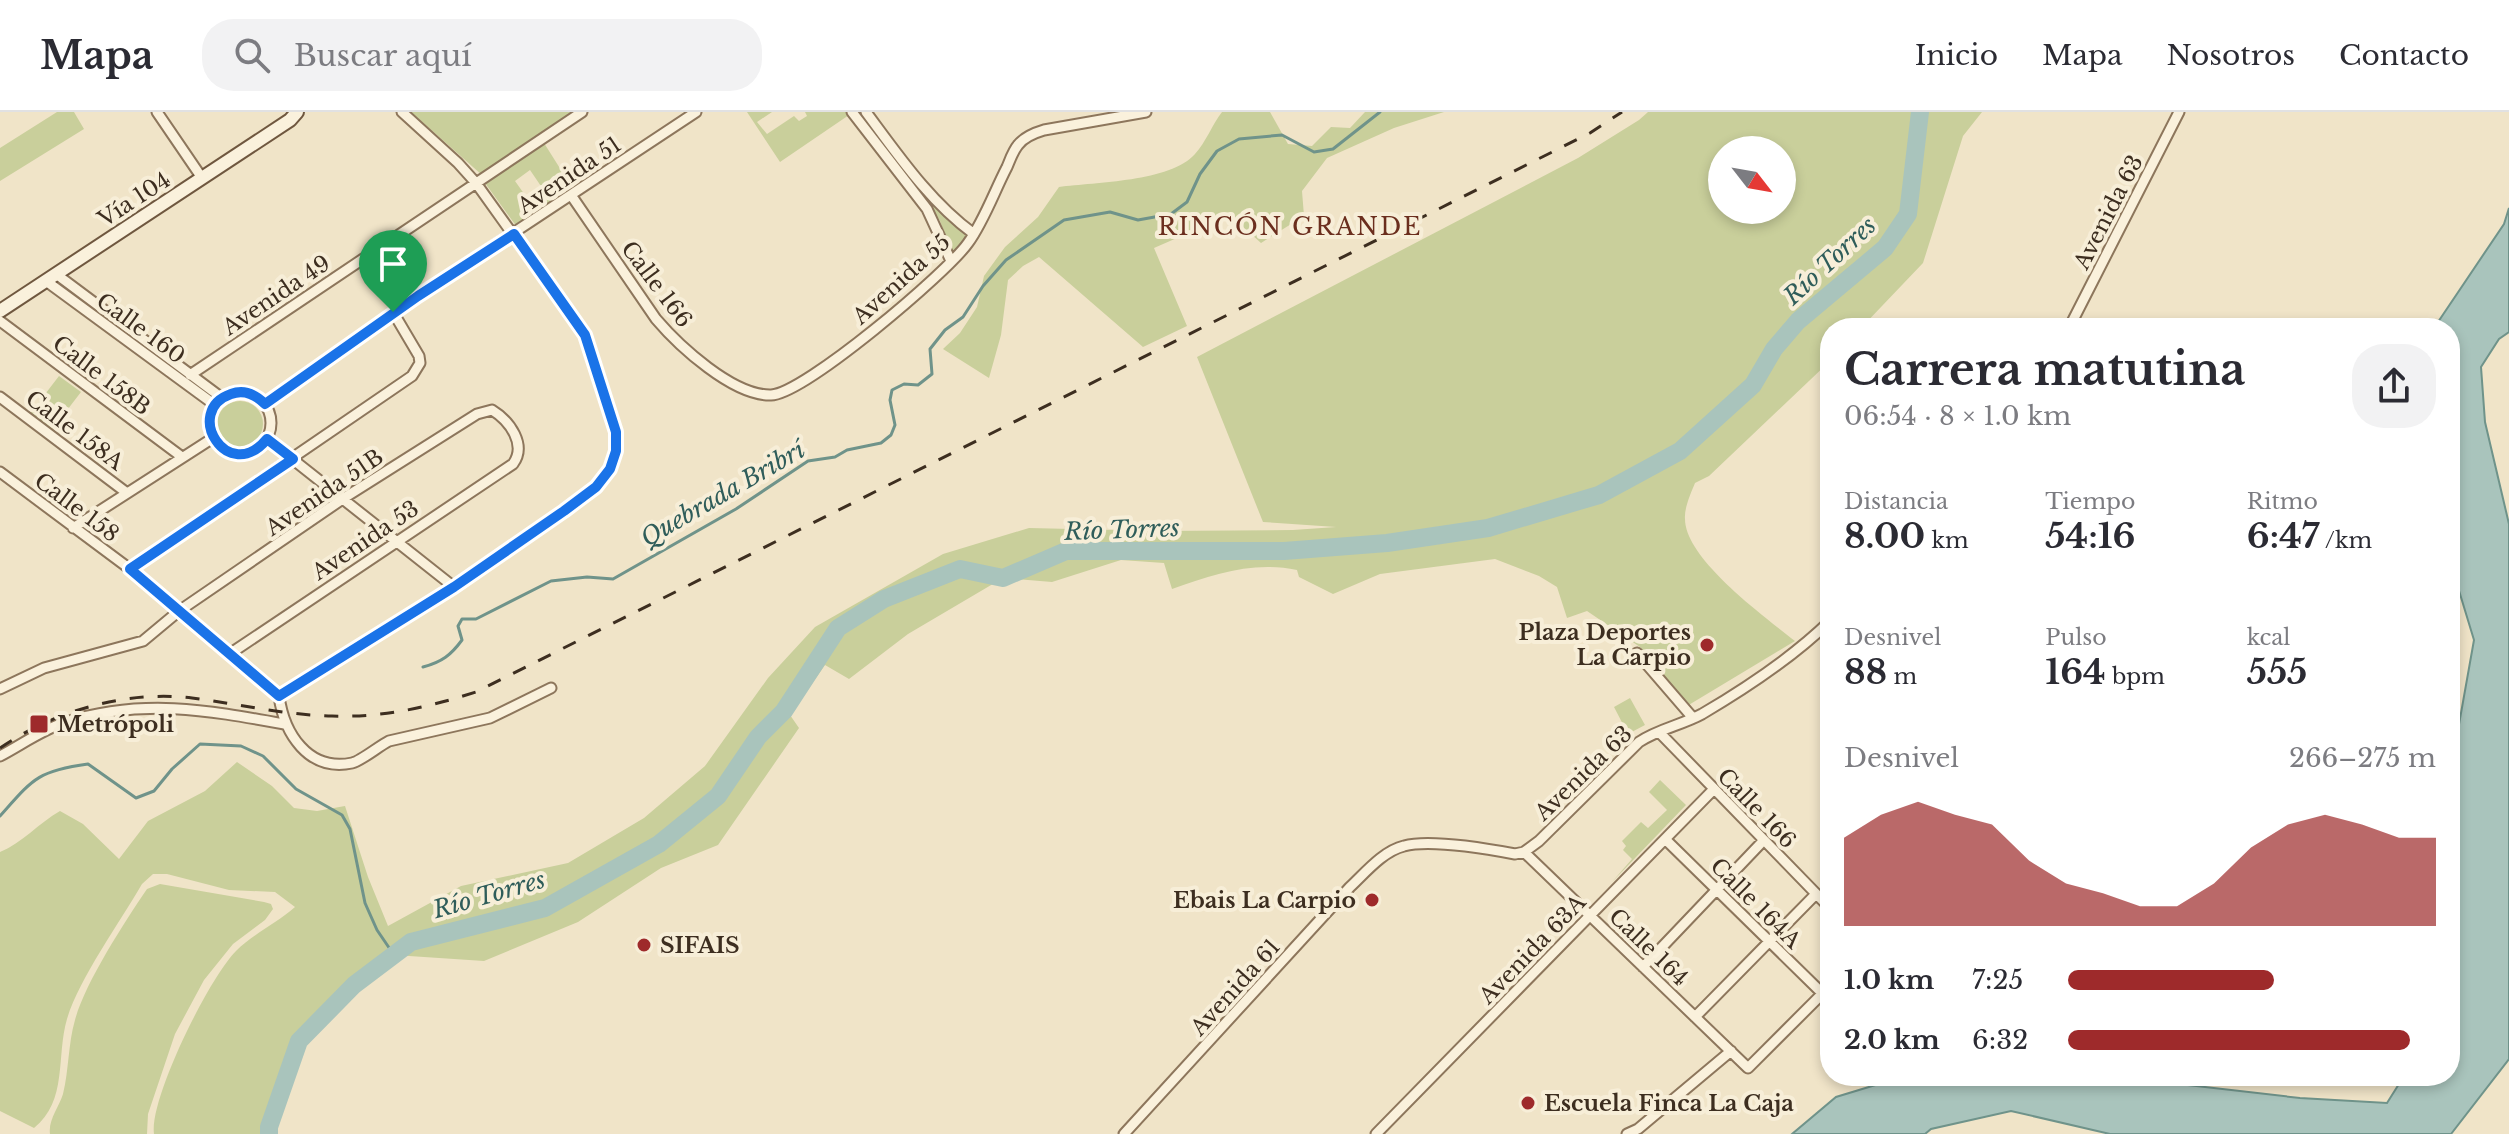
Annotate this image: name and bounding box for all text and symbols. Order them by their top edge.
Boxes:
search box [202,19,762,91]
text: Mapa [40,32,154,79]
icon: search [230,33,274,77]
text: Buscar aquí [294,37,472,74]
text: Inicio [1915,38,1998,73]
text: Mapa [2042,38,2123,73]
text: Nosotros [2167,38,2295,73]
text: Contacto [2339,38,2469,73]
street label: Avenida 51 [511,131,626,221]
north arrow [1708,136,1796,224]
map controls [1708,136,1796,224]
street label: Avenida 63 [2068,151,2149,275]
street label: Vía 104 [92,166,176,233]
water label: Río Torres [1777,211,1882,311]
district label: RINCÓN GRANDE [1158,212,1422,241]
street label: Avenida 55 [846,229,956,331]
pin [359,230,427,312]
street label: Calle 166 [615,236,698,333]
icon: arrive [371,242,415,286]
street label: Avenida 49 [216,250,335,342]
street label: Calle 160 [91,287,190,370]
street label: Calle 158B [47,330,156,421]
text: Carrera matutina [1844,342,2246,397]
button: share [2352,344,2436,428]
street label: Calle 158A [20,385,130,477]
text: 06:54 · 8 × 1.0 km [1844,400,2071,432]
water label: Quebrada Bribrí [635,434,812,552]
street label: Avenida 51B [259,443,388,542]
street label: Calle 158 [29,467,124,548]
text: Distancia [1844,488,1948,515]
text: Tiempo [2045,488,2135,515]
text: Ritmo [2247,488,2318,515]
street label: Avenida 53 [306,495,424,587]
water label: Río Torres [1063,513,1180,546]
text: 8.00 [1844,515,1925,557]
text: 54:16 [2045,515,2136,557]
text: 6:47 [2247,515,2319,557]
text: km [1925,527,1969,554]
text: /km [2319,527,2372,554]
place label: Plaza Deportes La Carpio [1518,619,1691,671]
text: Desnivel [1844,624,1941,651]
text: Pulso [2045,624,2107,651]
text: kcal [2247,624,2291,651]
marker: Plaza Deportes La Carpio [1698,636,1716,654]
text: 88 [1844,651,1887,693]
text: 164 [2045,651,2106,693]
text: 555 [2247,651,2307,693]
text: m [1887,663,1917,690]
text: bpm [2106,663,2165,690]
place label: Metrópoli [57,711,174,738]
marker: Metrópoli [28,713,50,735]
street label: Avenida 63 [1528,720,1638,827]
text: Desnivel [1844,742,1959,774]
text: 266–275 m [2289,742,2436,774]
street label: Calle 166 [1712,763,1801,854]
street label: Calle 164A [1705,852,1807,955]
water label: Río Torres [428,865,548,925]
place label: Ebais La Carpio [1173,887,1356,914]
street label: Avenida 63A [1473,888,1592,1010]
marker: Ebais La Carpio [1363,891,1381,909]
street label: Calle 164 [1603,903,1694,992]
place label: SIFAIS [660,932,740,959]
street label: Avenida 61 [1184,933,1286,1042]
marker: SIFAIS [635,936,653,954]
text: 1.0 km [1844,964,1934,996]
text: 7:25 [1972,964,2023,996]
text: 2.0 km [1844,1024,1940,1056]
text: 6:32 [1972,1024,2028,1056]
place label: Escuela Finca La Caja [1544,1090,1794,1117]
marker: Escuela Finca La Caja [1519,1094,1537,1112]

